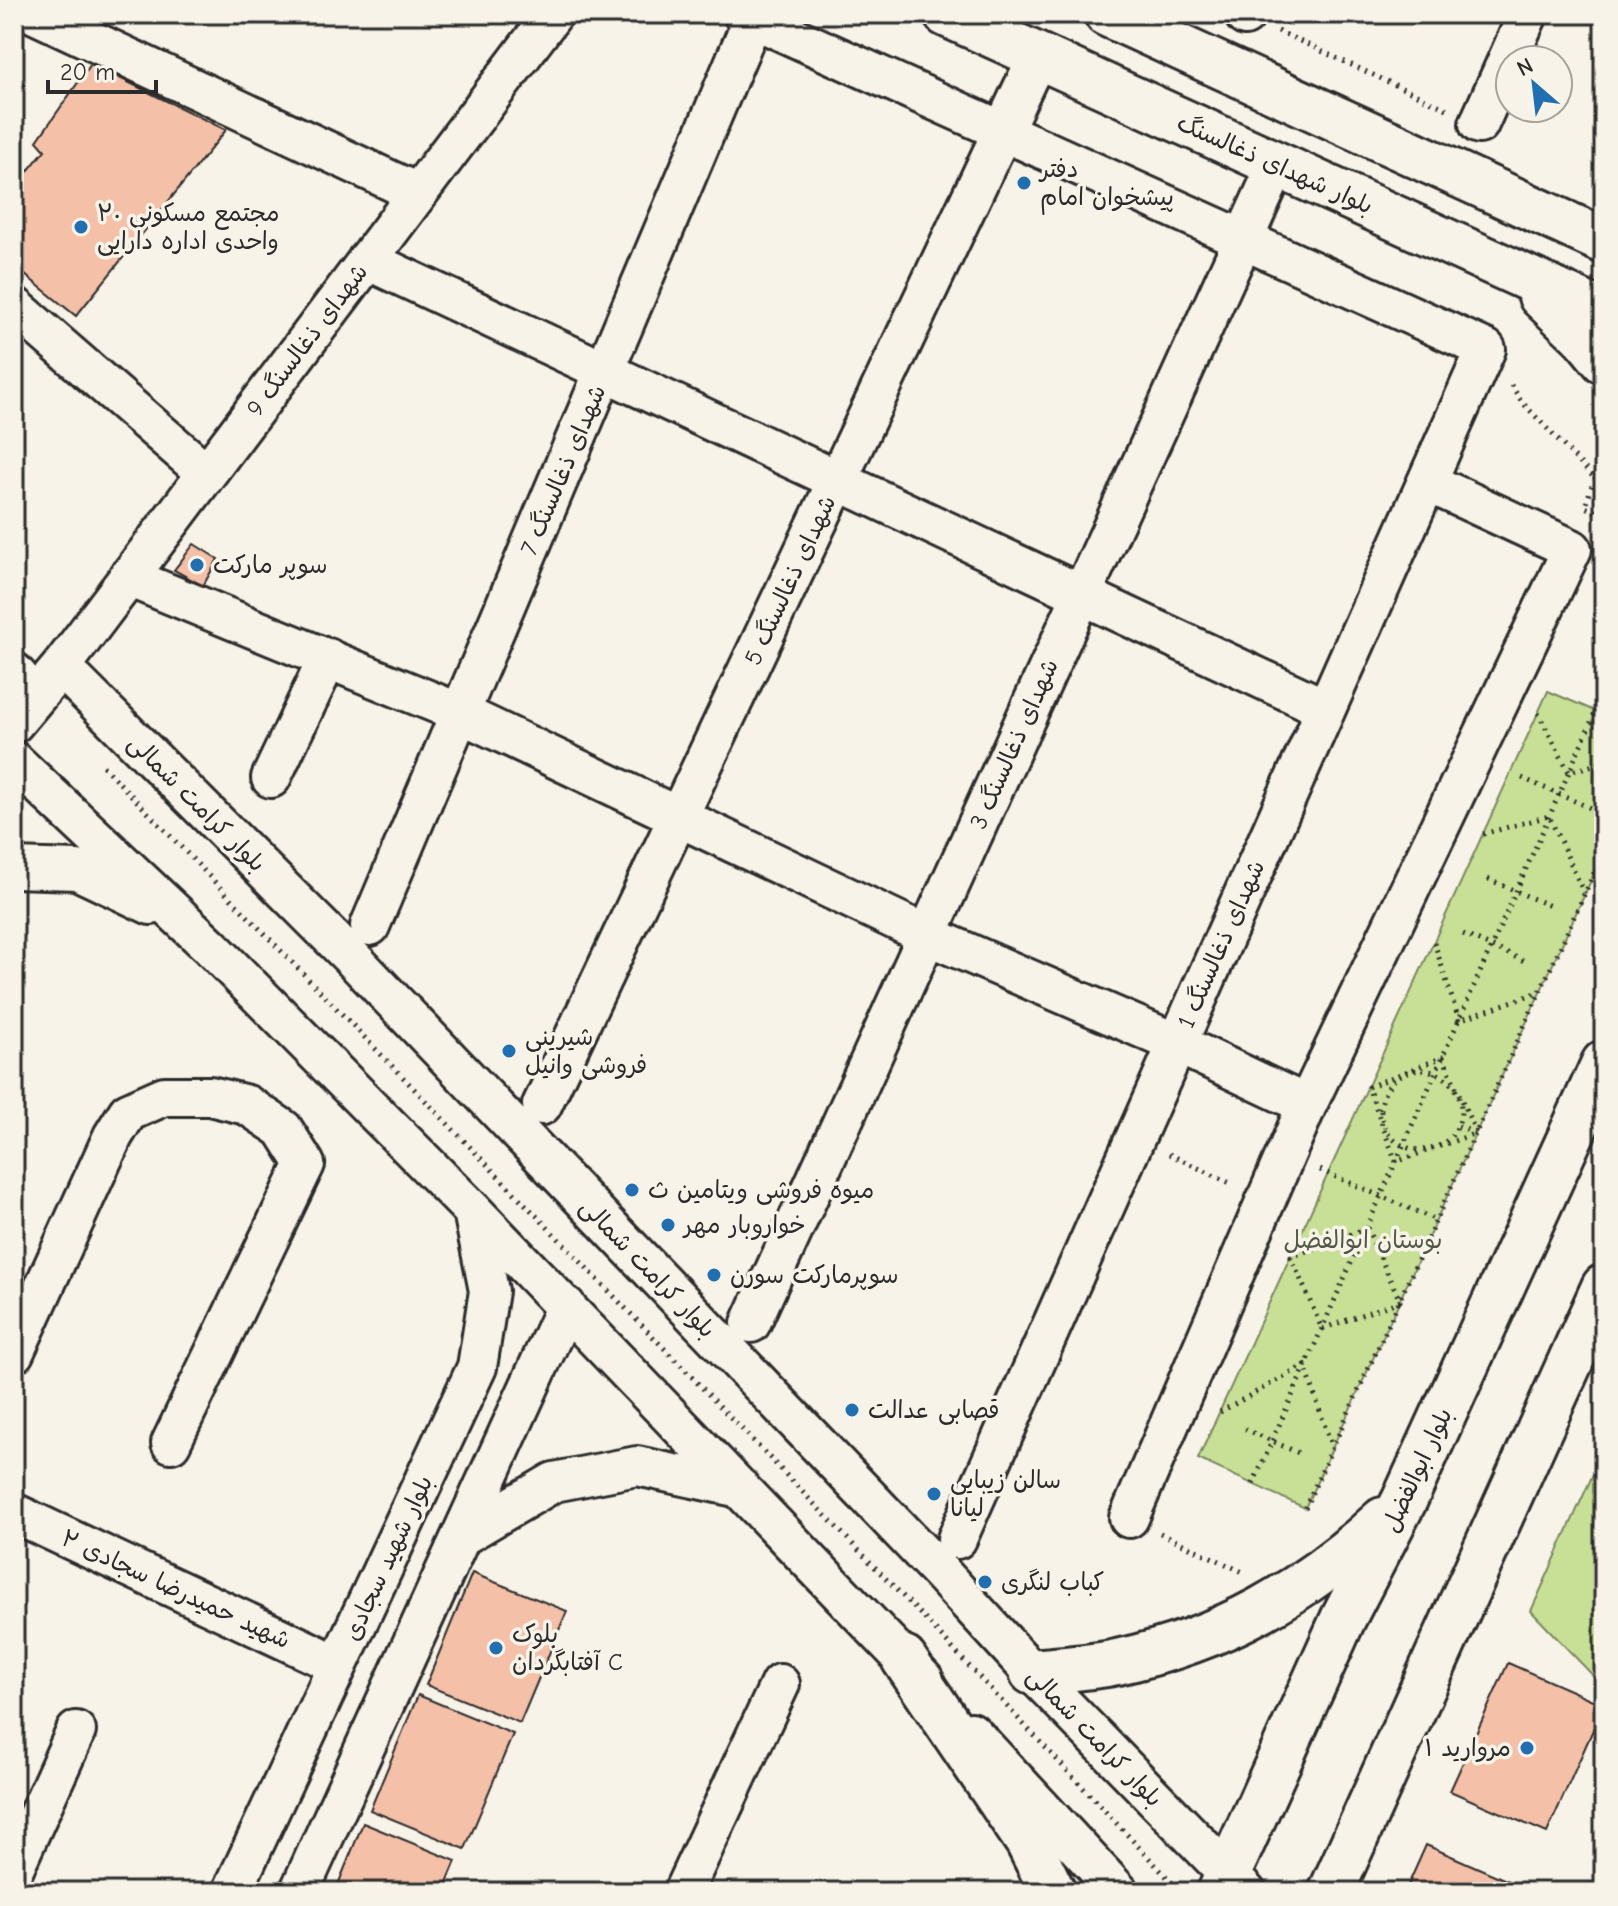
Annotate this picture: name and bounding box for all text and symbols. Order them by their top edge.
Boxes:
scale bar [48,44,156,94]
north arrow [1494,44,1574,124]
text: N [1513,52,1538,82]
text: 20 m [60,58,115,86]
street label: بلوار شهدای ذغالسنگ [1172,108,1377,221]
place label: دفتر پیشخوان امام [1038,155,1174,215]
marker: دفتر پیشخوان امام [1015,174,1033,192]
place label: مجتمع مسکونی ۲۰ واحدی اداره دارایی [97,199,279,256]
marker: مجتمع مسکونی ۲۰ واحدی اداره دارایی [72,218,90,236]
street label: شهدای ذغالسنگ 9 [241,258,373,422]
street label: شهدای ذغالسنگ 7 [515,381,611,559]
street label: شهدای ذغالسنگ 5 [738,491,842,669]
place label: سوپر مارکت [213,551,327,580]
marker: سوپر مارکت [188,556,206,574]
street label: شهدای ذغالسنگ 3 [964,655,1064,833]
street label: بلوار کرامت شمالی [122,728,272,878]
street label: شهدای ذغالسنگ 1 [1172,856,1270,1032]
place label: شیرینی فروشی وانیل [525,1023,647,1080]
marker: شیرینی فروشی وانیل [500,1042,518,1060]
place label: میوه فروشی ویتامین ث [648,1176,874,1205]
marker: میوه فروشی ویتامین ث [623,1181,641,1199]
street label: بلوار کرامت شمالی [574,1193,722,1344]
place label: خواروبار مهر [682,1211,806,1240]
marker: خواروبار مهر [659,1216,677,1234]
park label: بوستان ابوالفضل [1284,1226,1442,1255]
place label: سوپرمارکت سورن [730,1261,899,1290]
marker: سوپرمارکت سورن [705,1266,723,1284]
place label: قصابی عدالت [868,1396,999,1425]
marker: قصابی عدالت [843,1401,861,1419]
street label: بلوار ابوالفضل [1376,1403,1459,1537]
place label: سالن زیبایی لیانا [950,1466,1061,1522]
street label: بلوار شهید سجادی [337,1471,439,1645]
marker: سالن زیبایی لیانا [925,1485,943,1503]
street label: شهید حمیدرضا سجادی ۲ [57,1524,295,1654]
place label: کباب لنگری [1001,1568,1104,1596]
marker: کباب لنگری [976,1573,994,1591]
place label: بلوک آفتابگردان C [512,1620,623,1676]
marker: بلوک آفتابگردان C [487,1639,505,1657]
street label: بلوار کرامت شمالی [1021,1662,1169,1813]
place label: مروارید ۱ [1425,1734,1511,1762]
marker: مروارید ۱ [1518,1739,1536,1757]

